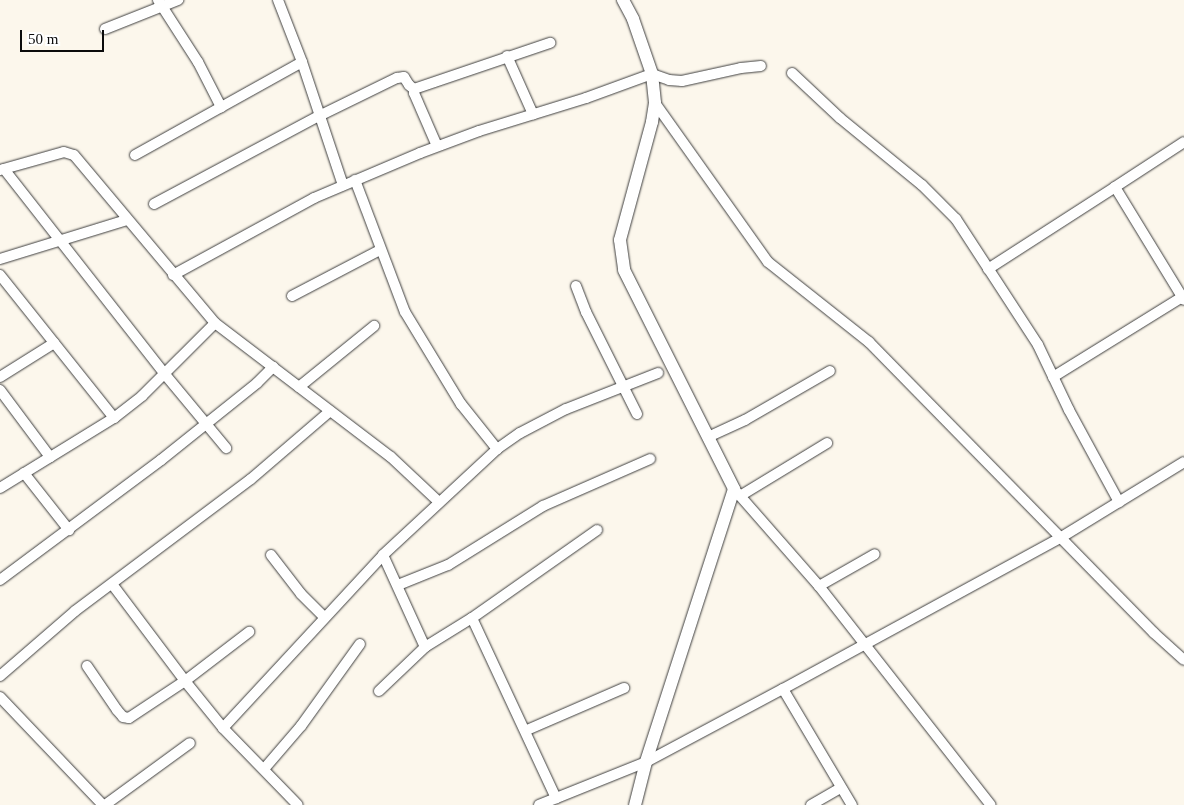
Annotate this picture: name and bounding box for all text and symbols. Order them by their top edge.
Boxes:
scale bar [22,20,106,52]
text: 50 m [28,31,58,47]

